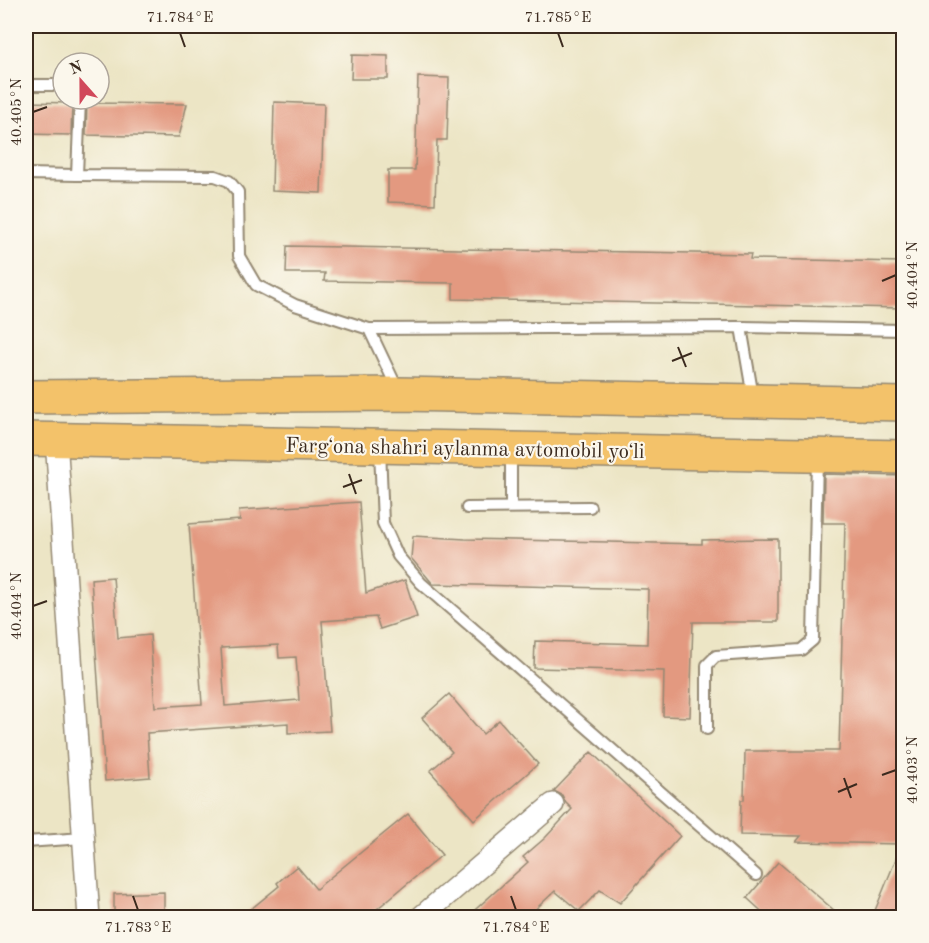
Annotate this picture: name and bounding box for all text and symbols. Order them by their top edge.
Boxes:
text: 71.784°E [147,11,213,26]
text: 71.785°E [525,11,591,26]
north arrow [51,51,111,111]
text: N [68,59,86,79]
text: 40.405°N [10,78,25,146]
text: 40.404°N [906,241,921,309]
street label: Fargʻona shahri aylanma avtomobil yoʻli [285,436,645,463]
text: 40.404°N [10,572,25,640]
text: 40.403°N [906,736,921,804]
text: 71.783°E [105,921,171,936]
text: 71.784°E [483,921,549,936]

